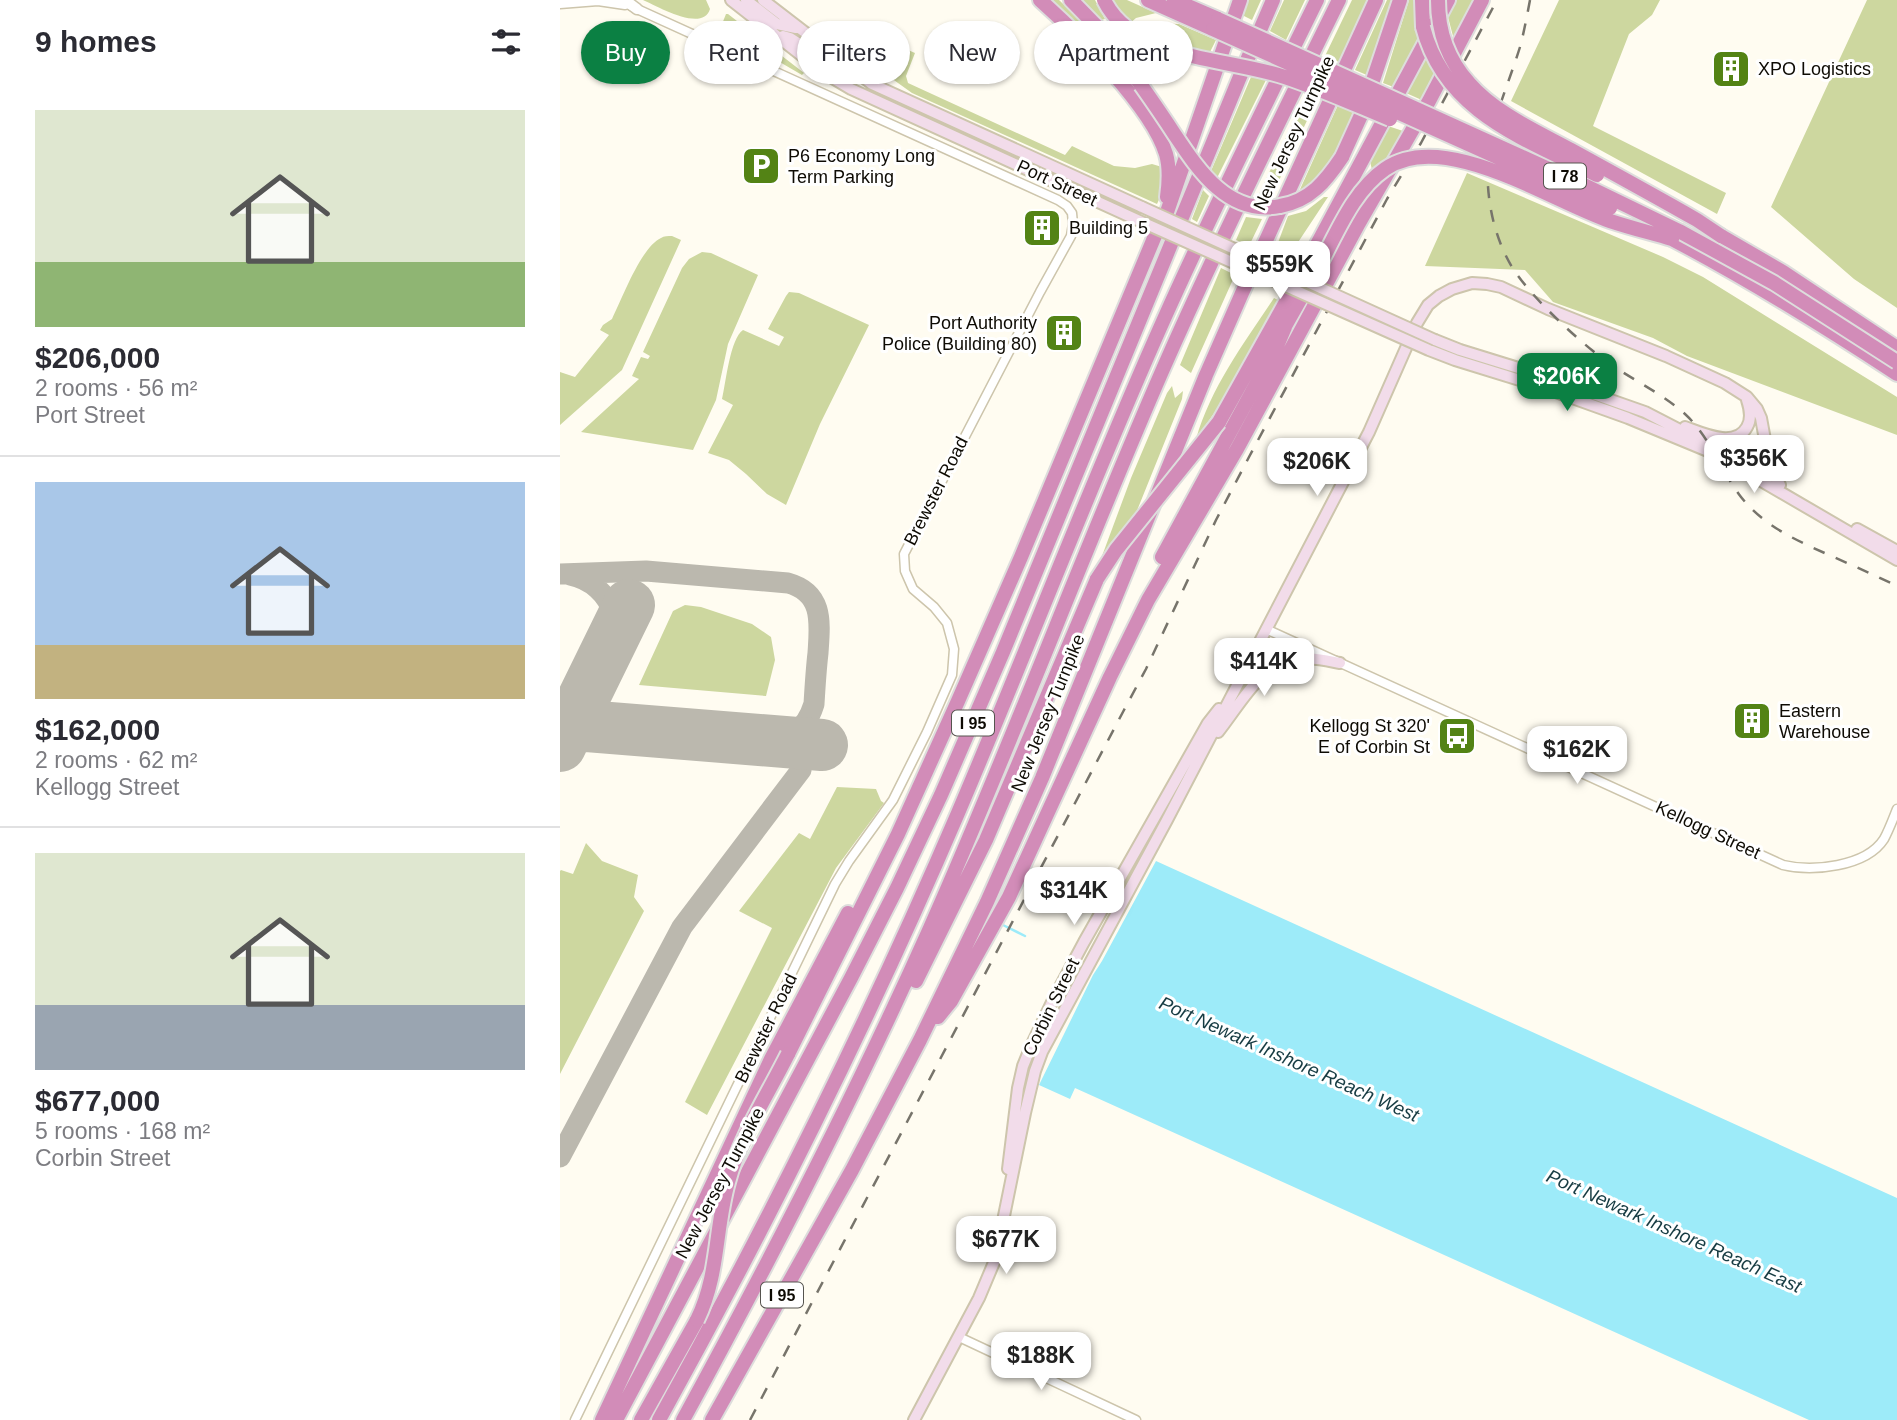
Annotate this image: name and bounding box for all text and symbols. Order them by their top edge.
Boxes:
chip: Buy [581,21,670,84]
chip: Rent [684,21,783,84]
chip: Filters [797,21,910,84]
chip: New [924,21,1020,84]
chip: Apartment [1034,21,1193,84]
icon: filters [487,23,525,61]
text: 9 homes [35,25,157,58]
building icon: XPO Logistics [1710,48,1752,90]
street label: New Jersey Turnpike [1249,53,1339,213]
place label: XPO Logistics [1758,59,1871,79]
parking icon: P6 Economy Long Term Parking [740,145,782,187]
place label: P6 Economy Long Term Parking [788,146,935,187]
icon: home [217,156,343,282]
street label: Port Street [1014,156,1100,210]
road number: I 78 [1544,164,1586,188]
building icon: Building 5 [1021,207,1063,249]
place label: Building 5 [1069,218,1148,238]
pin: $559K [1231,242,1329,301]
text: $559K [1246,251,1314,277]
building icon: Port Authority Police (Building 80) [1043,312,1085,354]
place label: Port Authority Police (Building 80) [882,313,1037,354]
text: $206,000 [35,341,160,374]
pin: $206K [1518,354,1616,413]
text: $206K [1533,363,1601,389]
text: 2 rooms · 56 m² [35,375,197,401]
text: Port Street [35,402,145,428]
street label: Brewster Road [900,433,972,549]
pin: $356K [1705,435,1803,495]
pin: $206K [1268,438,1366,498]
text: $356K [1720,445,1788,471]
text: $206K [1283,448,1351,474]
icon: home [217,528,343,654]
street label: New Jersey Turnpike [1007,631,1089,795]
pin: $414K [1215,638,1313,698]
text: $414K [1230,648,1298,674]
building icon: Eastern Warehouse [1731,700,1773,742]
place label: Eastern Warehouse [1779,701,1870,742]
road number: I 95 [952,710,994,736]
text: $162,000 [35,713,160,746]
bus stop icon: Kellogg St 320' E of Corbin St [1436,715,1478,757]
place label: Kellogg St 320' E of Corbin St [1309,716,1430,757]
pin: $162K [1528,726,1626,786]
text: $162K [1543,736,1611,762]
text: 2 rooms · 62 m² [35,747,197,773]
text: Kellogg Street [35,774,179,800]
street label: Kellogg Street [1653,797,1763,863]
pin: $314K [1025,867,1123,927]
text: $314K [1040,877,1108,903]
icon: home [217,899,343,1025]
street label: Corbin Street [1019,955,1083,1059]
street label: Brewster Road [731,970,801,1086]
water label: Port Newark Inshore Reach West [1156,992,1423,1126]
text: $677,000 [35,1084,160,1117]
street label: New Jersey Turnpike [672,1104,768,1262]
text: 5 rooms · 168 m² [35,1118,210,1144]
text: Corbin Street [35,1145,171,1171]
water label: Port Newark Inshore Reach East [1543,1165,1805,1297]
pin: $677K [957,1216,1055,1276]
text: $677K [972,1226,1040,1252]
road number: I 95 [761,1282,803,1308]
pin: $188K [992,1332,1090,1392]
text: $188K [1007,1342,1075,1368]

